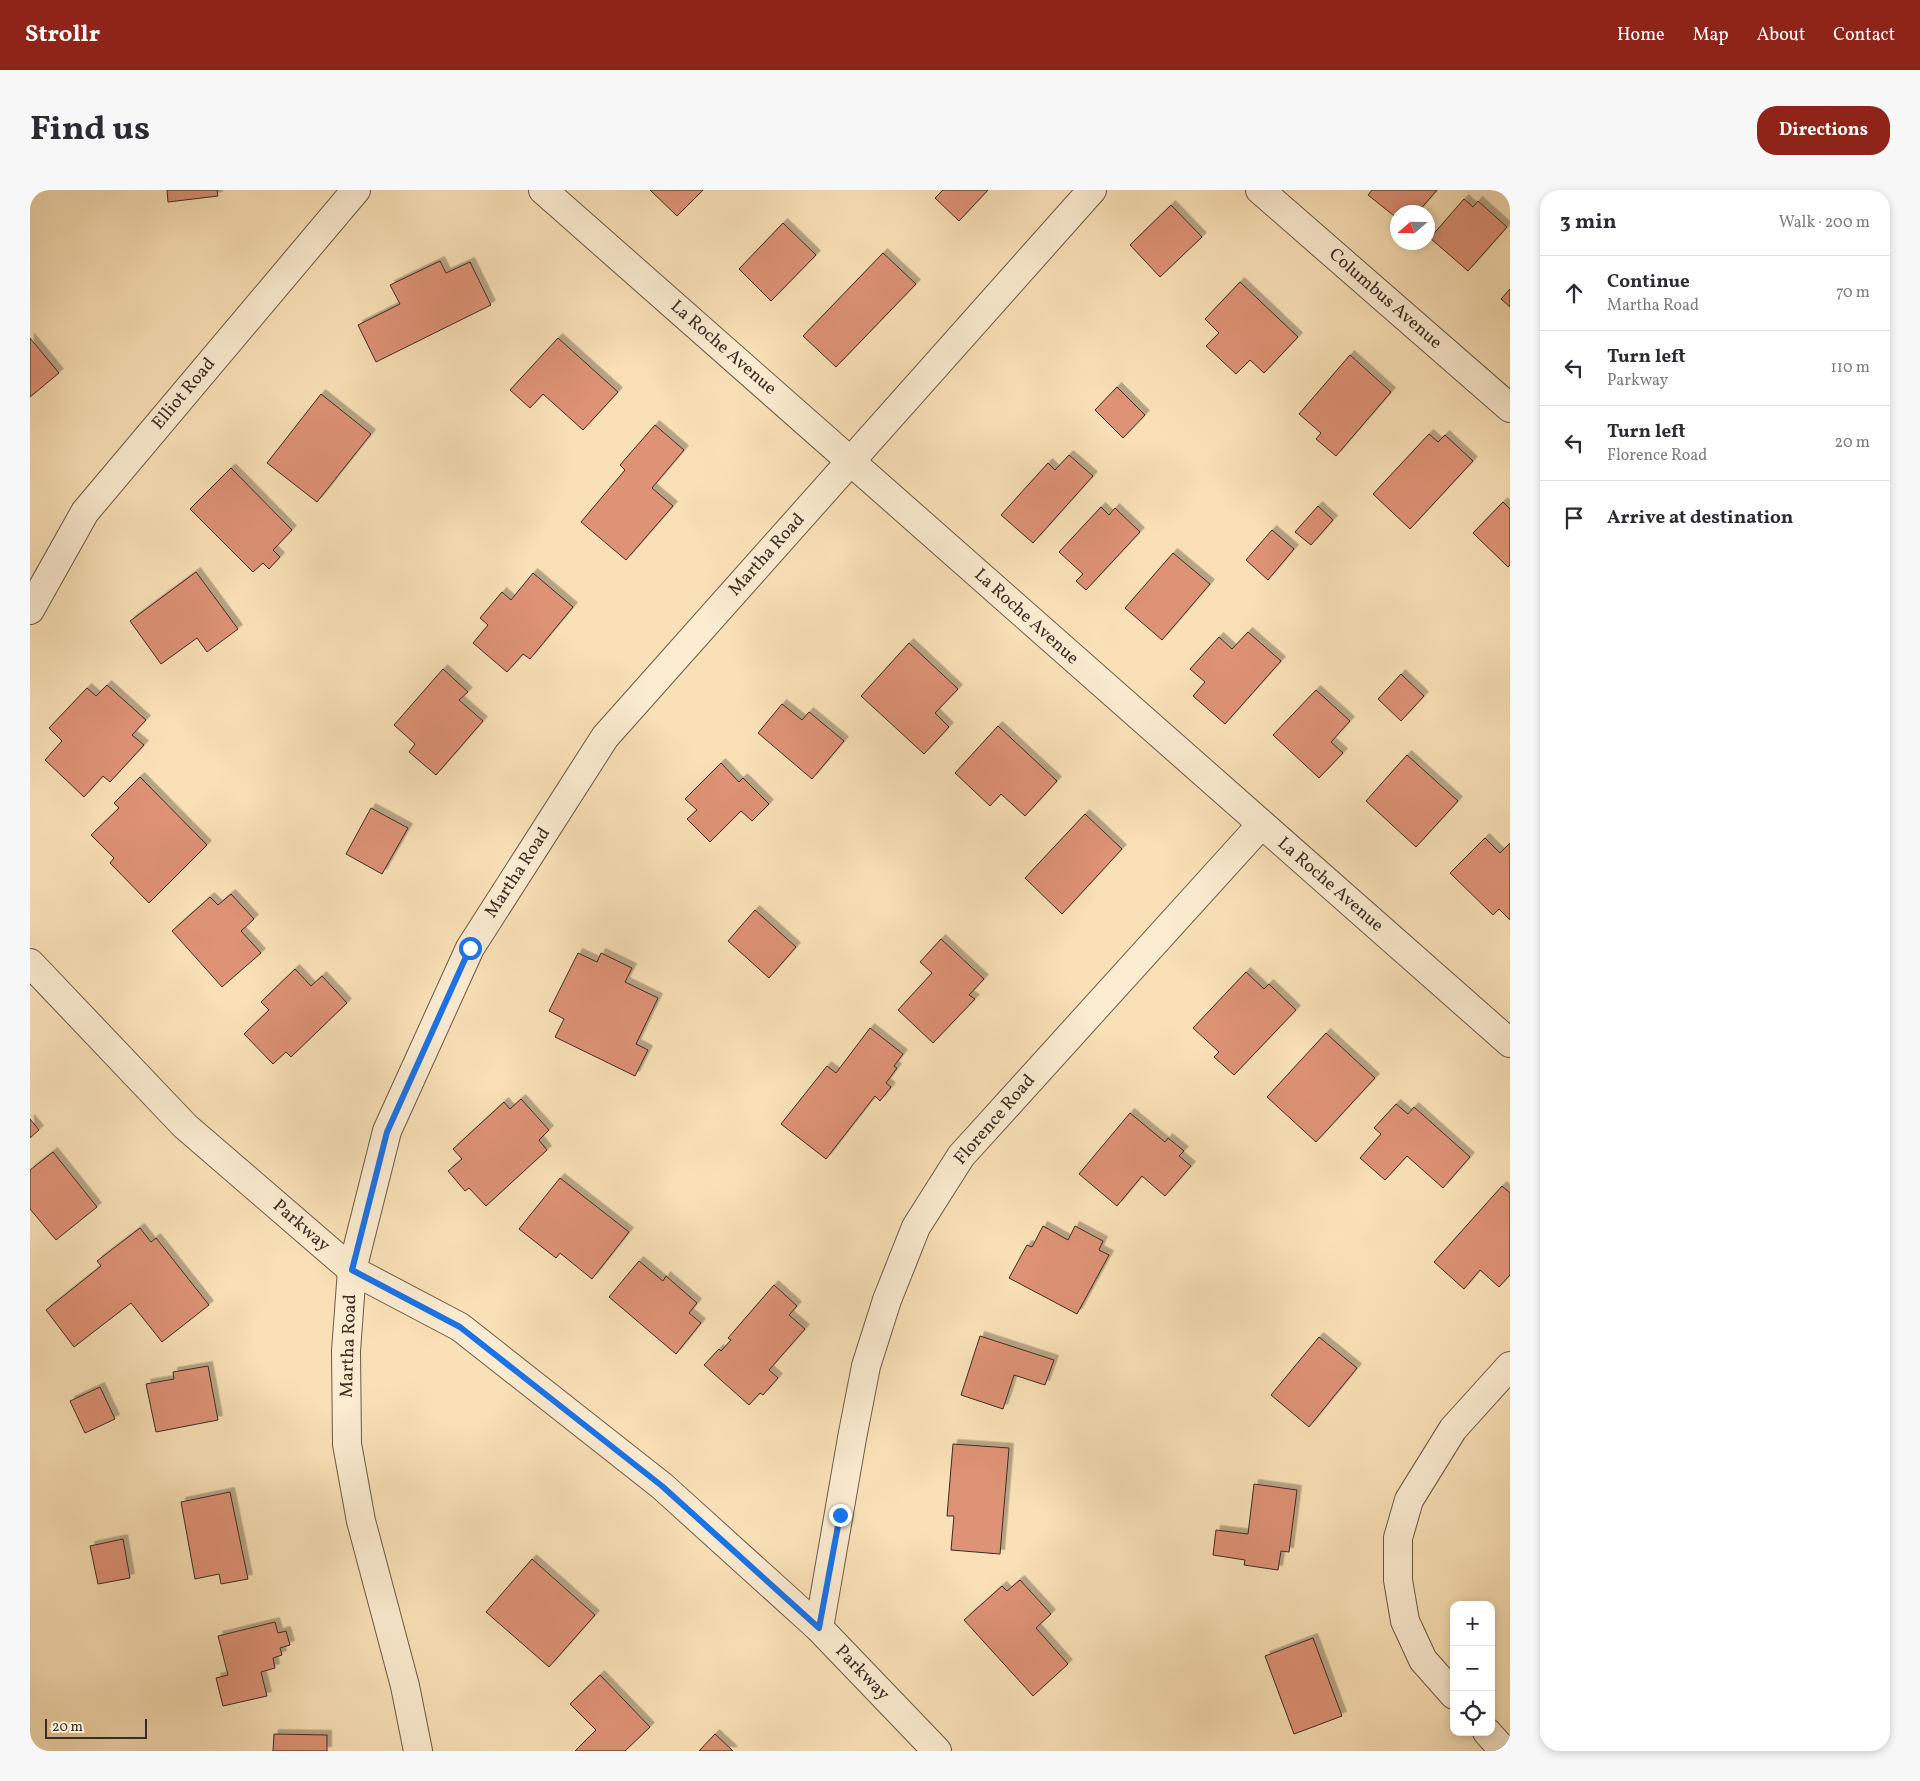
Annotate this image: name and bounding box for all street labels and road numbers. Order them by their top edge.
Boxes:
street label: Columbus Avenue [1323,243,1447,355]
street label: La Roche Avenue [664,295,782,401]
street label: Elliot Road [146,353,222,435]
street label: Martha Road [723,508,811,602]
street label: La Roche Avenue [968,563,1084,671]
street label: Martha Road [479,823,557,923]
street label: La Roche Avenue [1271,832,1389,938]
street label: Florence Road [949,1069,1041,1171]
street label: Parkway [267,1194,335,1258]
street label: Martha Road [335,1294,363,1398]
street label: Parkway [829,1640,895,1707]

